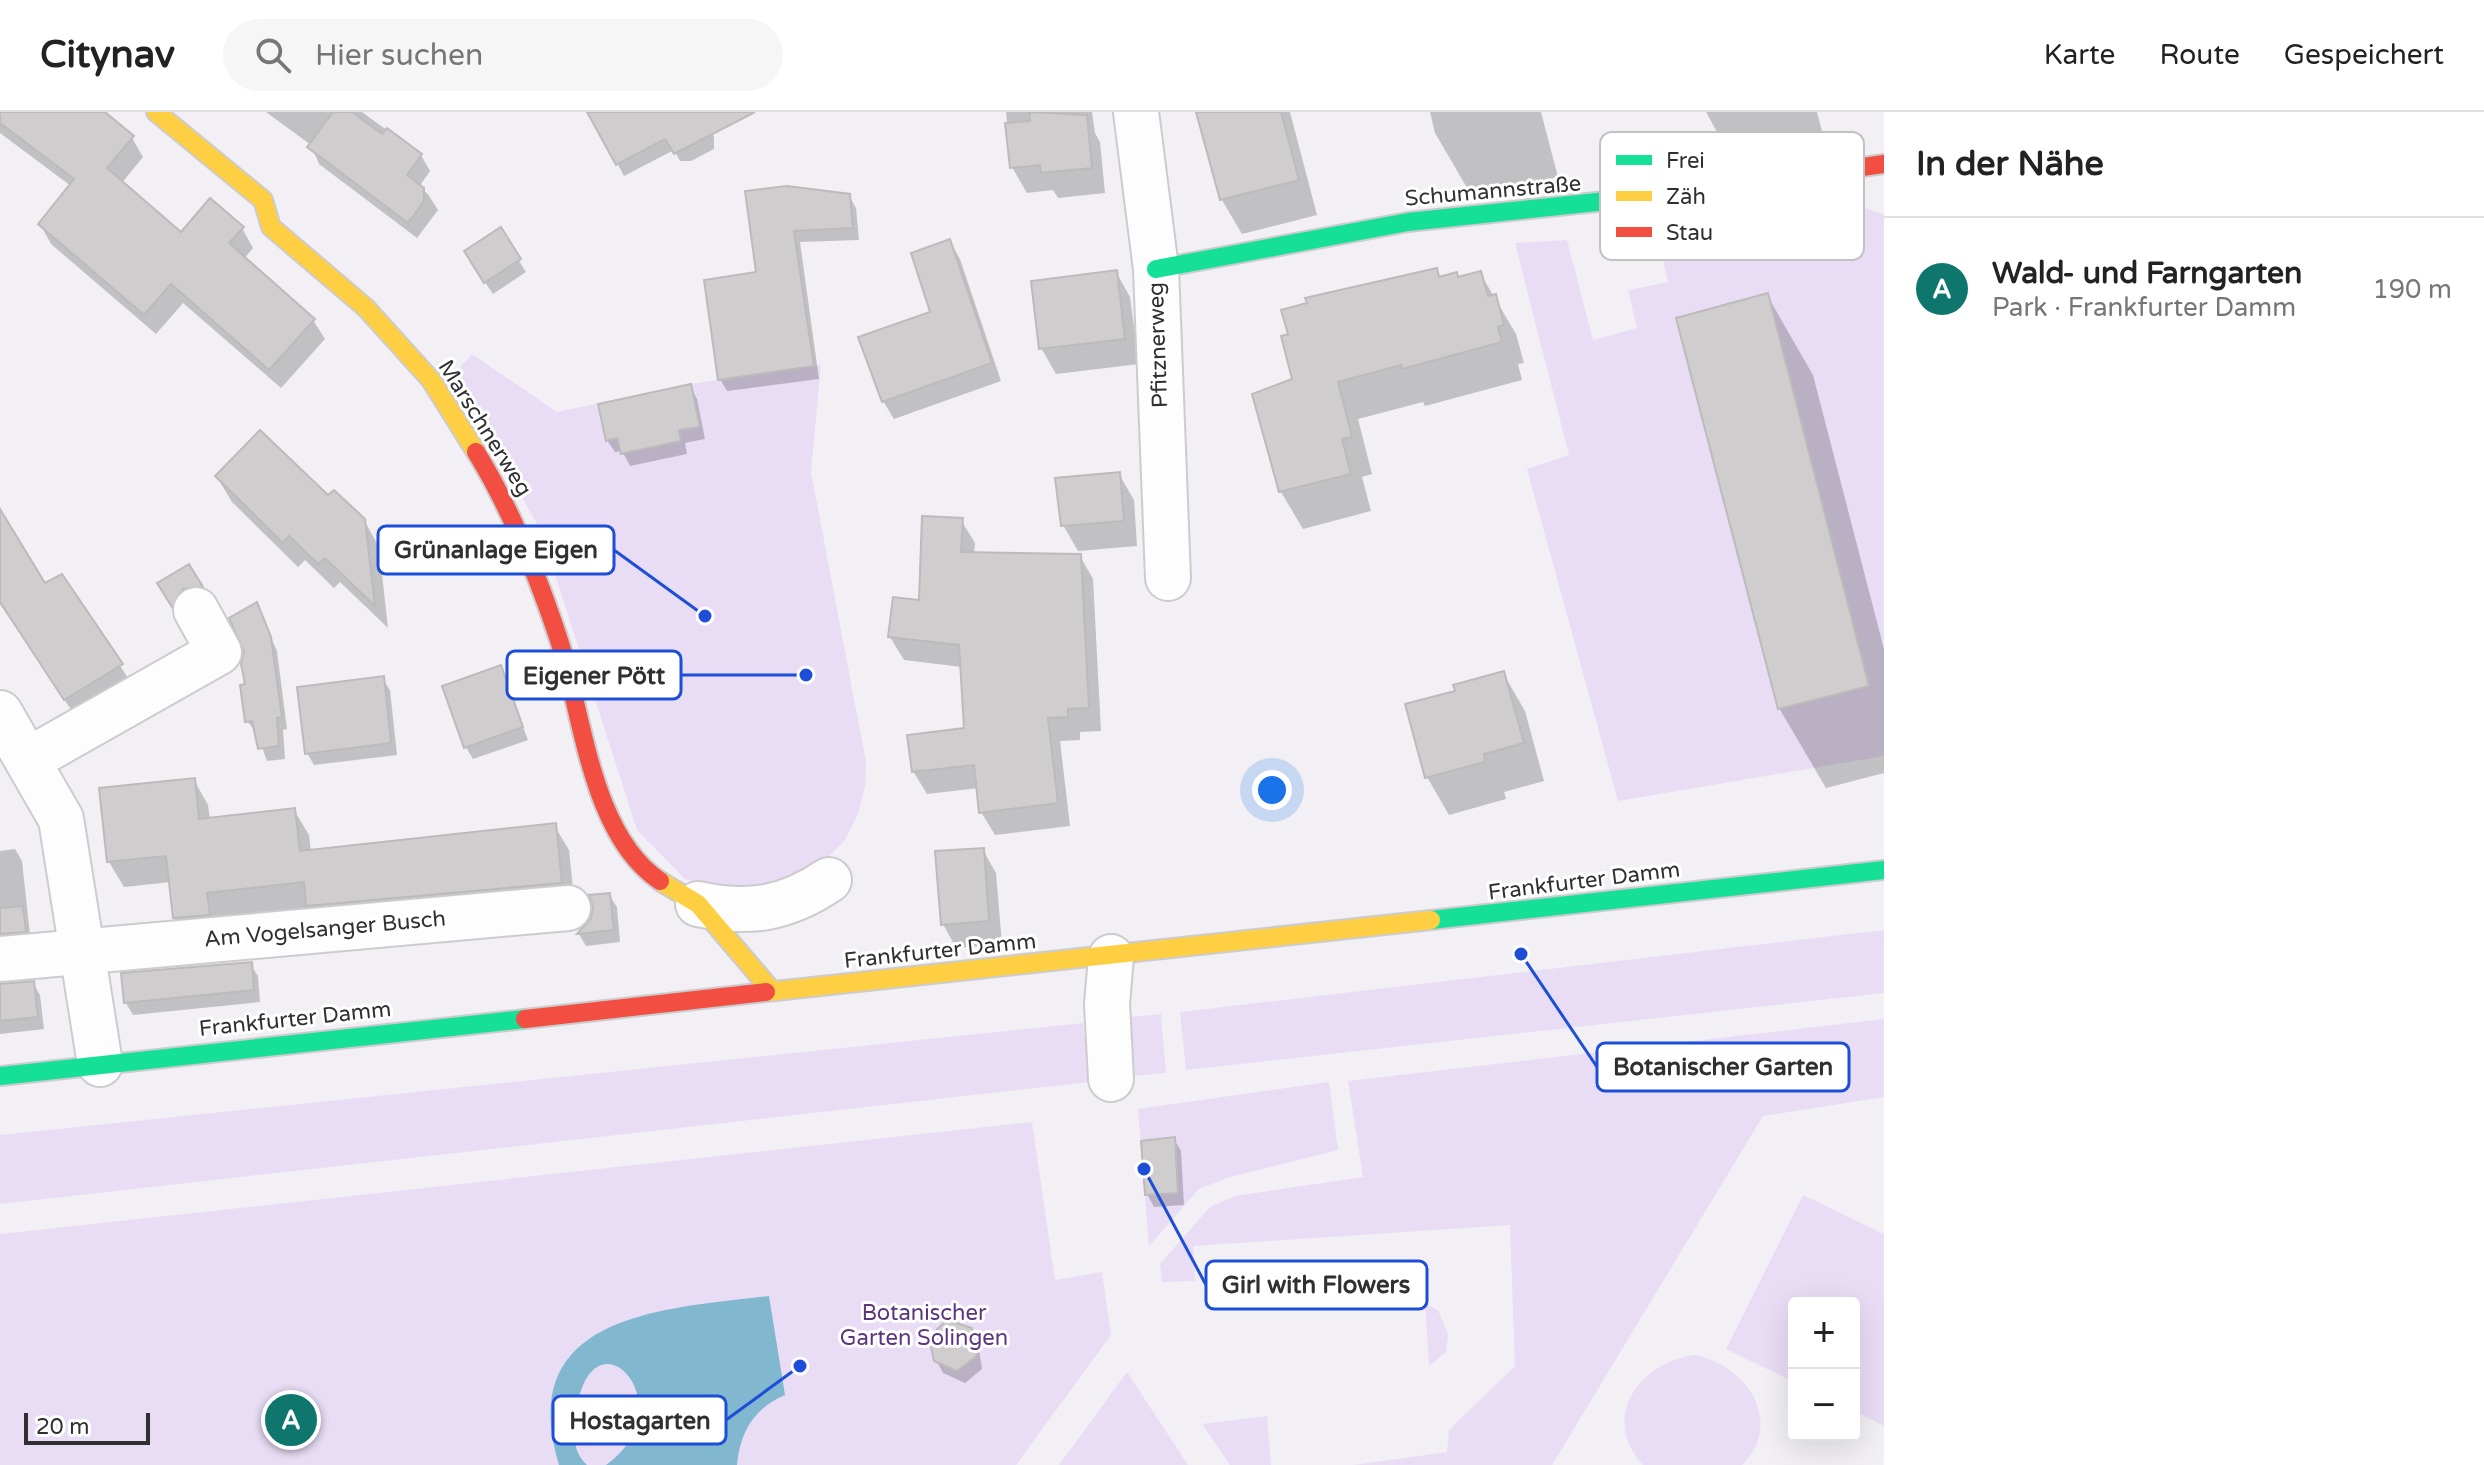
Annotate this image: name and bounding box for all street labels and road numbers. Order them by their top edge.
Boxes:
street label: Schumannstraße [1404,170,1582,212]
street label: Pfitznerweg [1143,282,1173,408]
street label: Marschnerweg [433,355,537,501]
street label: Frankfurter Damm [1487,856,1681,906]
street label: Am Vogelsanger Busch [203,905,447,953]
street label: Frankfurter Damm [843,928,1037,974]
street label: Frankfurter Damm [198,996,392,1042]

